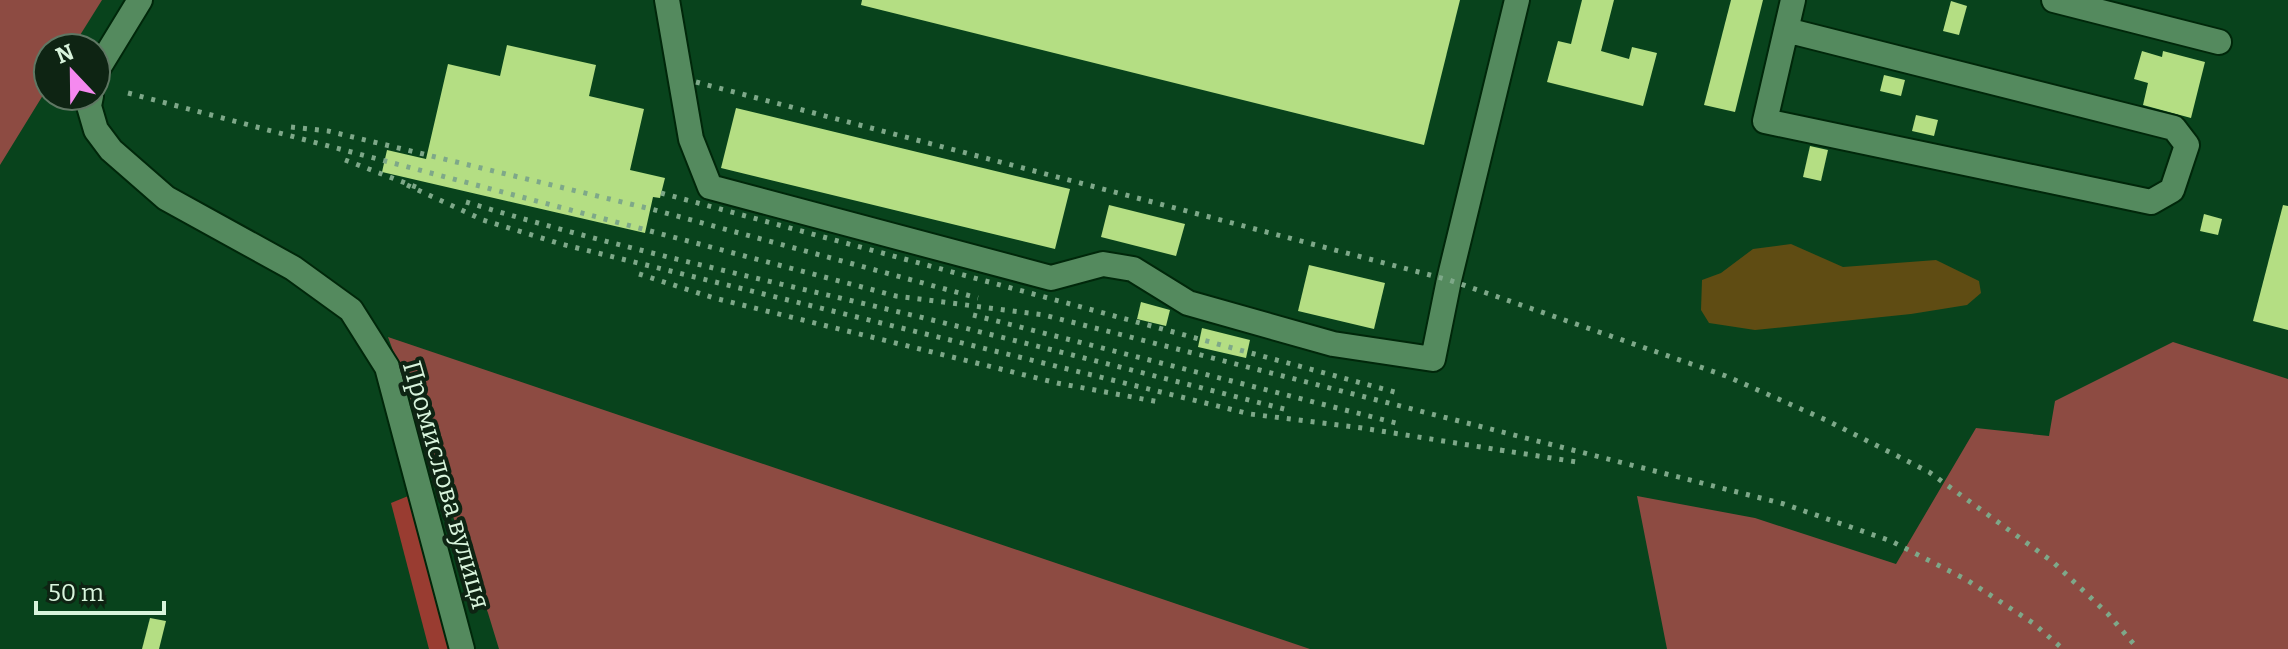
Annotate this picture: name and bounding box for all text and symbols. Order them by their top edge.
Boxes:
north arrow [32,32,112,112]
text: N [52,38,78,70]
street label: Промислова вулиця [396,357,496,613]
scale bar [36,565,164,615]
text: 50 m [48,579,104,607]

